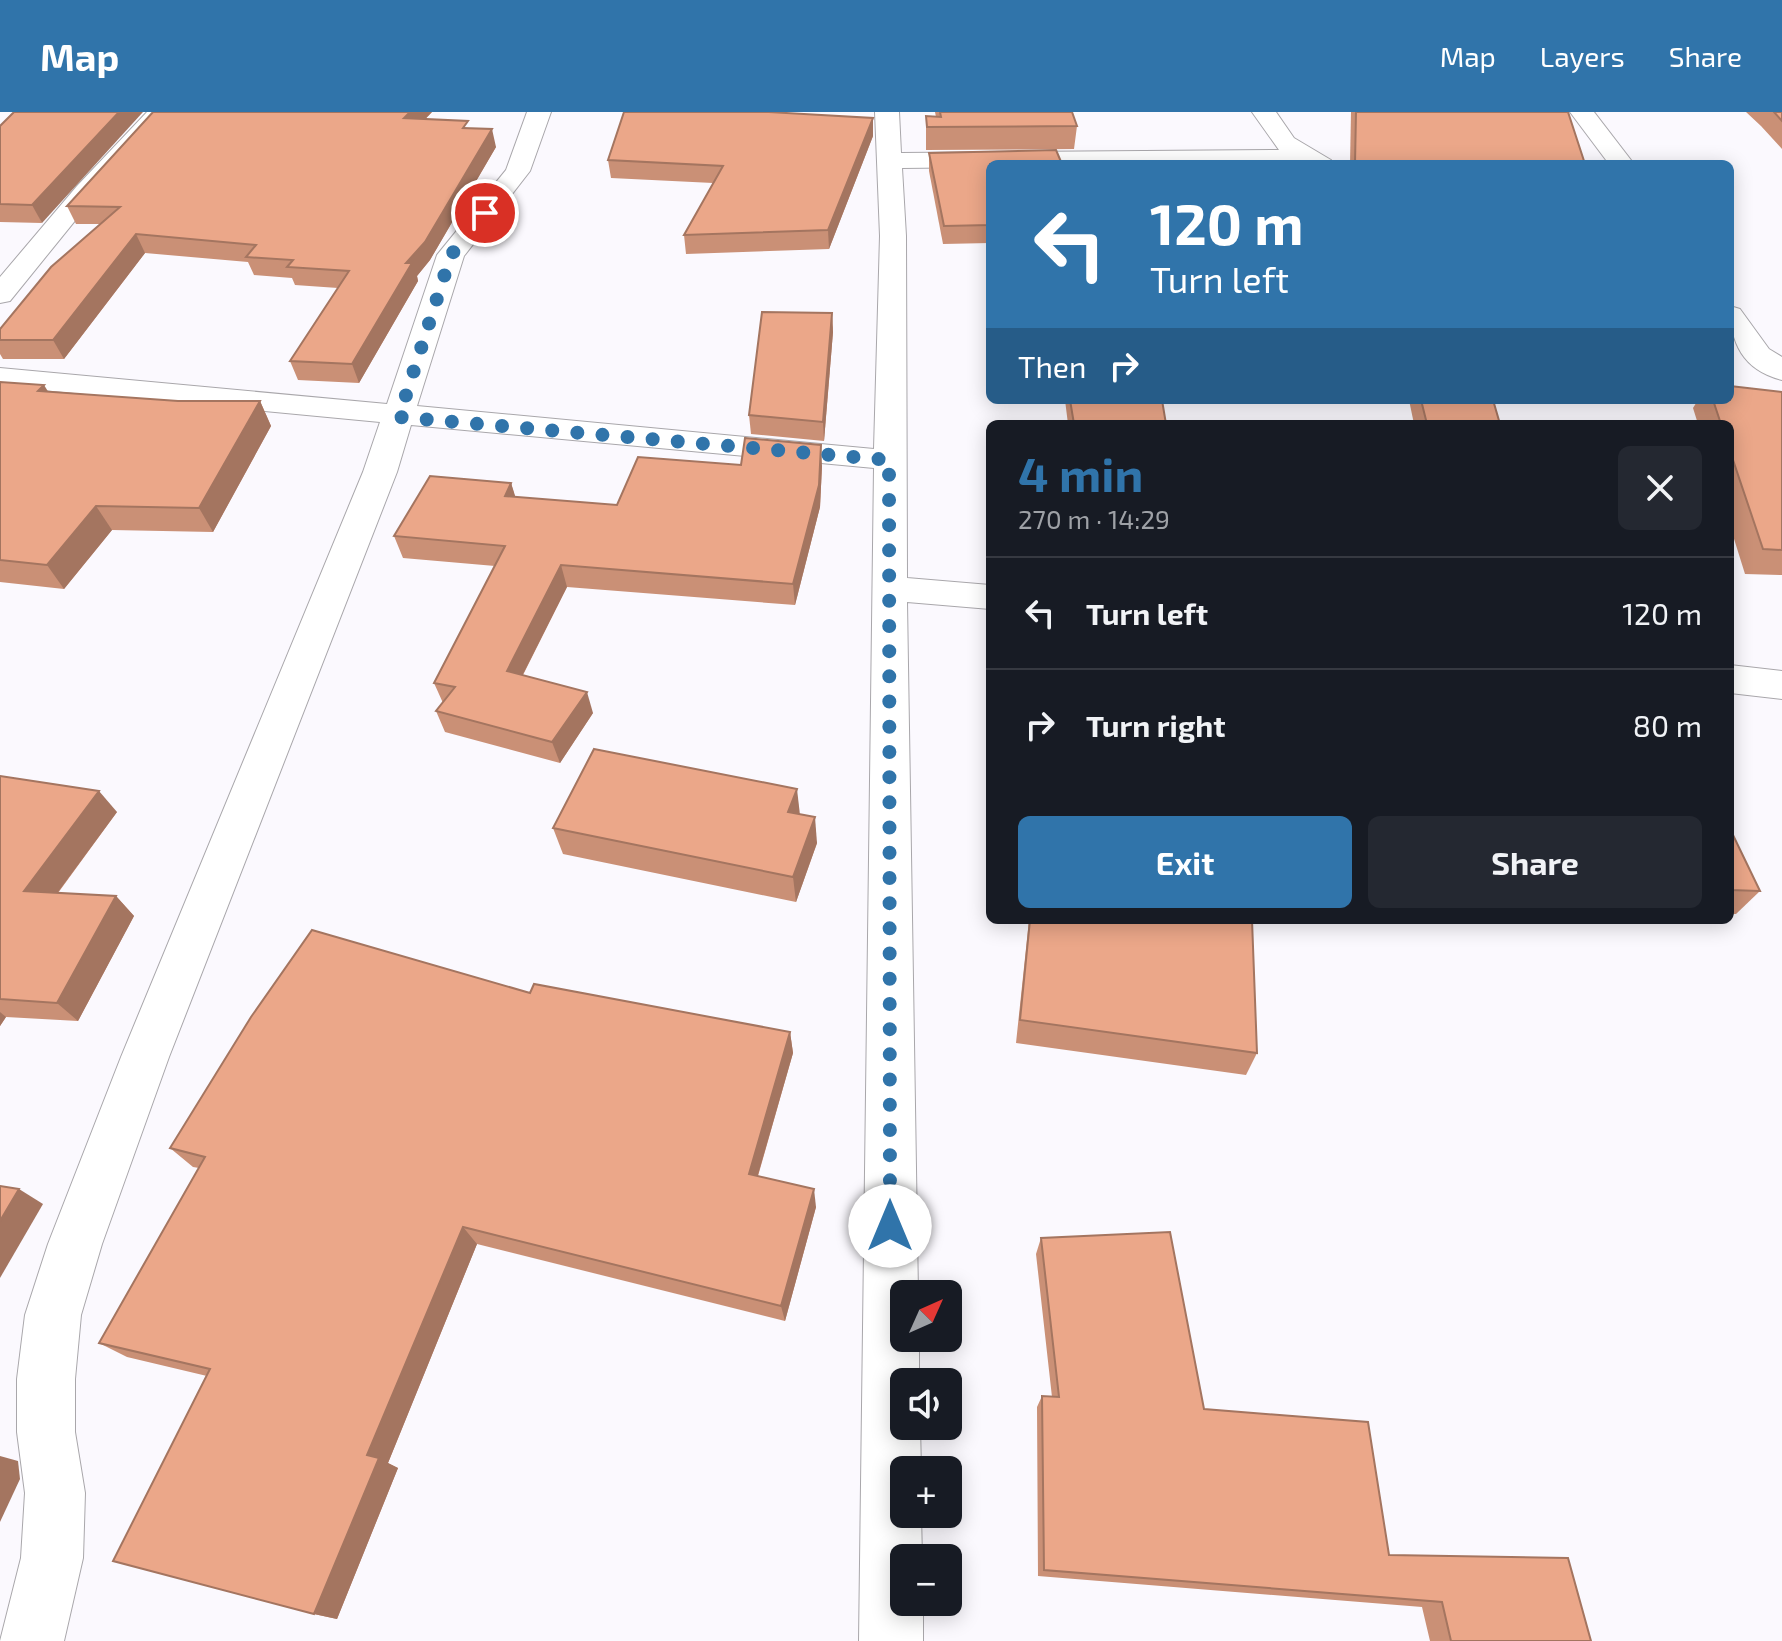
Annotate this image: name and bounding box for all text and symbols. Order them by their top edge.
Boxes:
text: Map [40,33,119,79]
text: Map [1440,39,1496,73]
text: Layers [1540,39,1625,73]
text: Share [1669,39,1742,73]
pin [451,179,519,247]
text: 120 m [1150,189,1304,256]
icon: arrive [463,191,507,235]
icon: left [1018,192,1122,296]
text: Turn left [1150,257,1289,300]
icon: right [1102,344,1146,388]
text: Then [1018,348,1086,384]
text: 4 min [1018,444,1143,502]
button: close [1618,446,1702,530]
text: 270 m · 14:29 [1018,503,1170,534]
icon: left [1018,591,1062,635]
text: Turn left [1086,595,1208,631]
text: 120 m [1622,595,1702,631]
icon: right [1018,703,1062,747]
text: Turn right [1086,707,1226,743]
text: 80 m [1633,707,1702,743]
button: Exit [1018,816,1352,908]
button: Share [1368,816,1702,908]
position arrow [848,1184,932,1268]
north arrow [890,1280,962,1352]
map controls [890,1280,962,1616]
button: sound [890,1368,962,1440]
button: + [890,1456,962,1528]
button: − [890,1544,962,1616]

